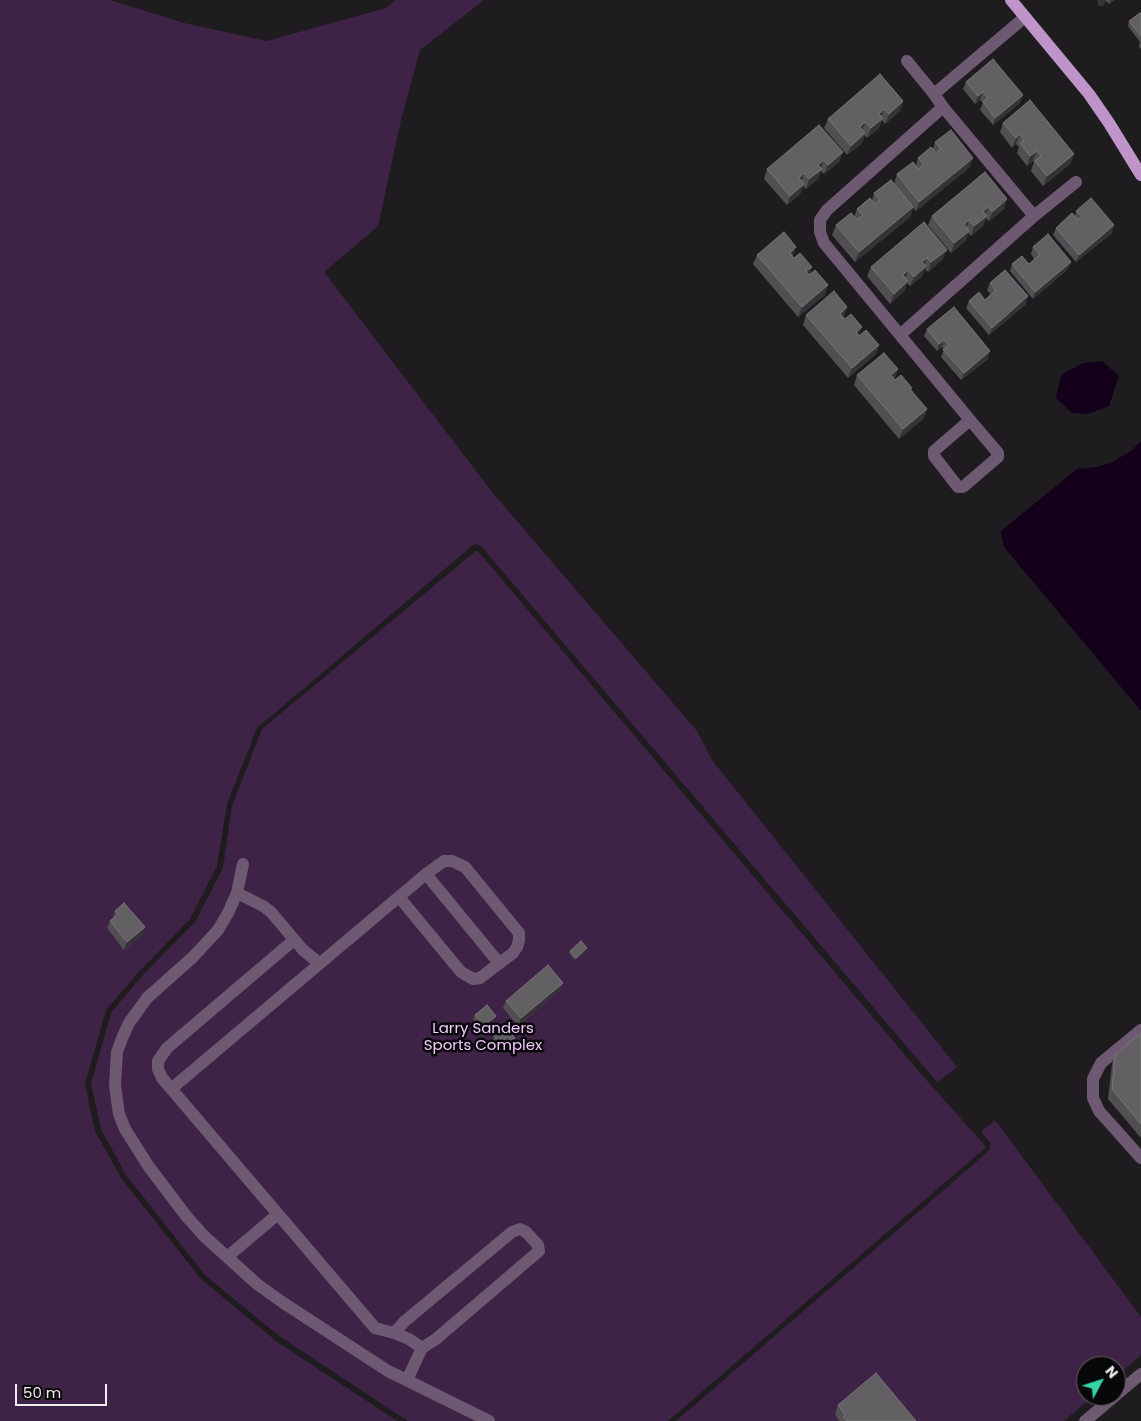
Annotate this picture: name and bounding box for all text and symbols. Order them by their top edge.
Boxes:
park label: Larry Sanders Sports Complex [424,1020,542,1055]
north arrow [1076,1356,1126,1406]
text: N [1101,1362,1123,1382]
scale bar [18,1374,110,1406]
text: 50 m [23,1382,61,1403]

